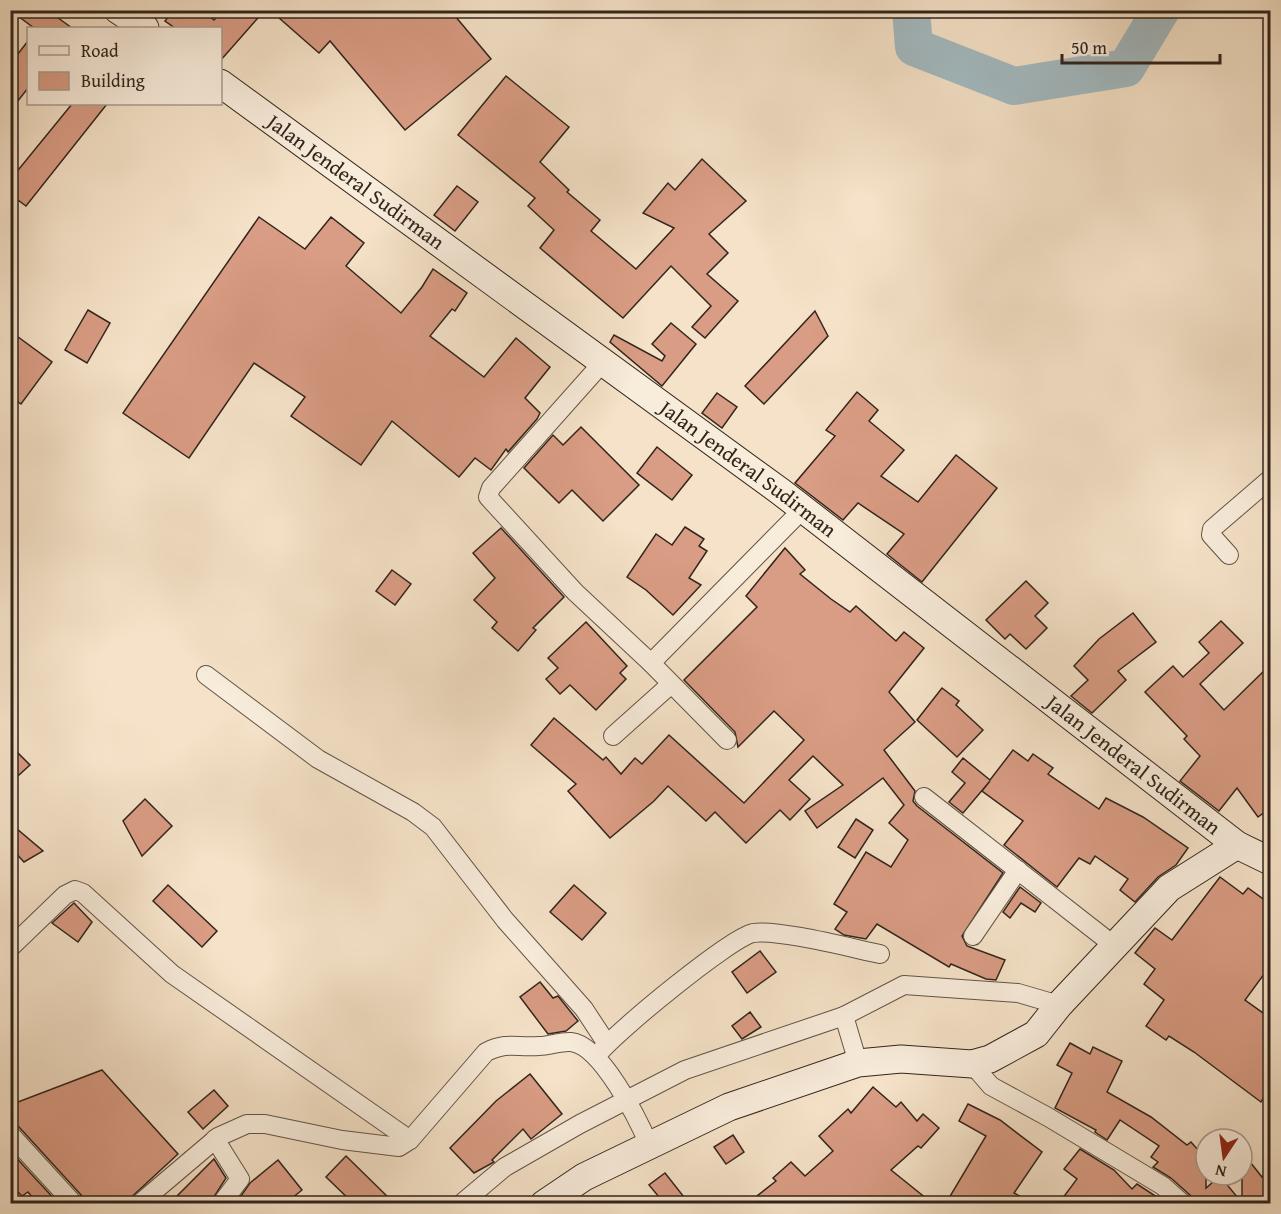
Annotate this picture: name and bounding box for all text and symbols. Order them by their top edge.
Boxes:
legend [27,27,222,105]
scale bar [1062,27,1220,65]
text: 50 m [1071,34,1107,61]
text: Road [81,37,119,64]
text: Building [81,67,145,94]
street label: Jalan Jenderal Sudirman [258,104,452,257]
street label: Jalan Jenderal Sudirman [651,391,843,545]
street label: Jalan Jenderal Sudirman [1038,685,1228,842]
north arrow [1194,1127,1254,1187]
text: N [1212,1159,1229,1185]

